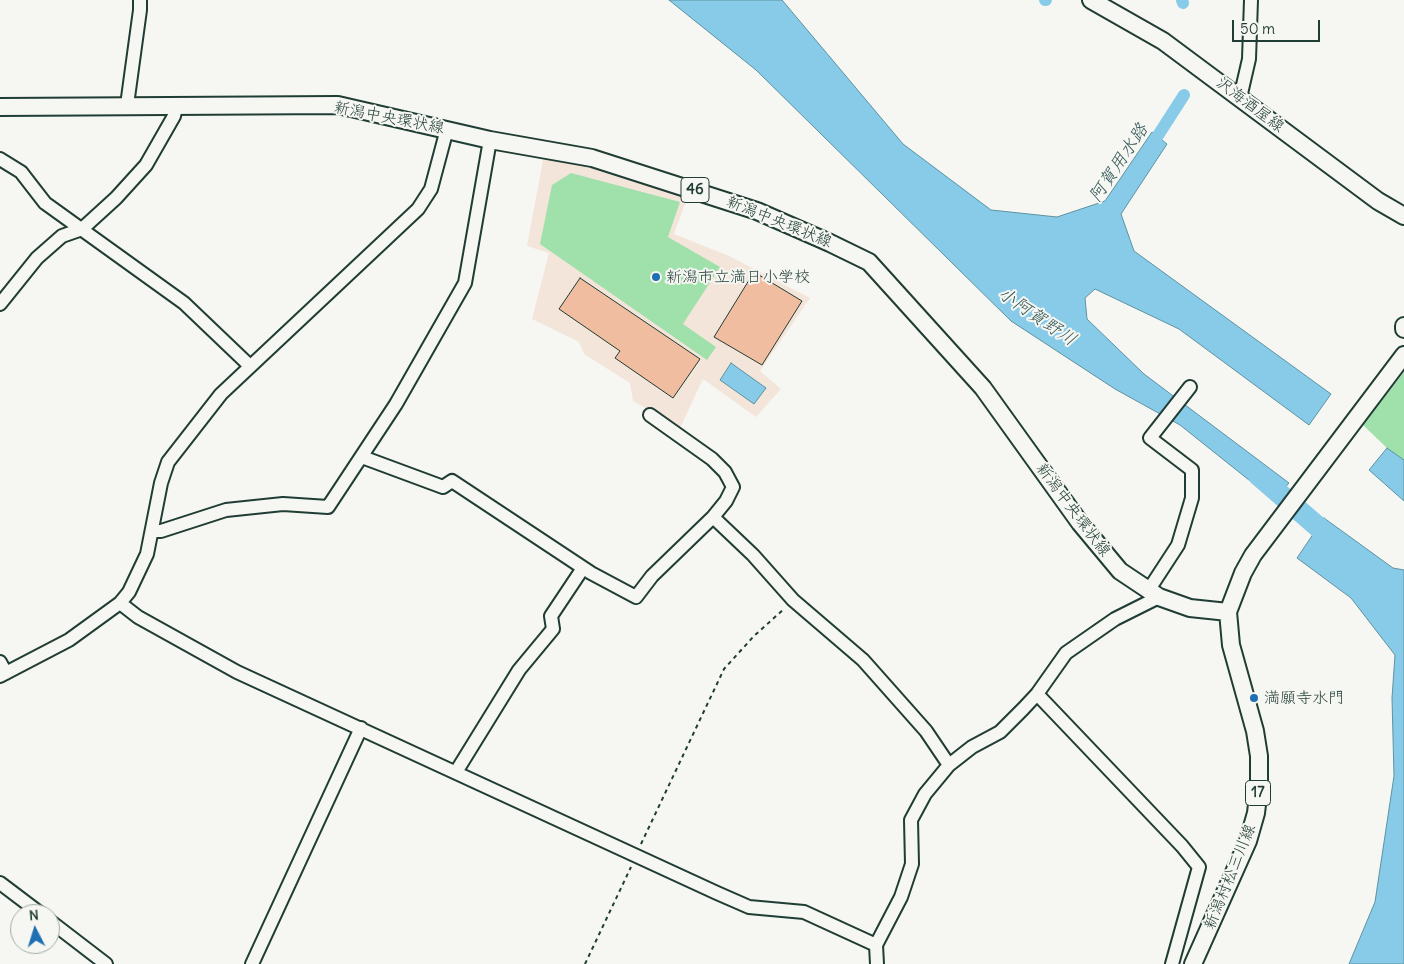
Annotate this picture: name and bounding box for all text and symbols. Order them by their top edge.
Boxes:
scale bar [1234,10,1322,42]
text: 50 m [1240,19,1275,38]
street label: 沢海酒屋線 [1212,73,1288,137]
street label: 新潟中央環状線 [332,98,446,138]
water label: 阿賀用水路 [1085,120,1153,206]
road number: 46 [681,178,709,202]
street label: 新潟中央環状線 [723,192,835,252]
place label: 新潟市立満日小学校 [666,267,810,287]
marker: 新潟市立満日小学校 [650,271,662,283]
water label: 小阿賀野川 [994,283,1080,351]
street label: 新潟中央環状線 [1032,459,1114,561]
place label: 満願寺水門 [1264,688,1344,708]
marker: 満願寺水門 [1248,692,1260,704]
road number: 17 [1246,780,1270,806]
street label: 新潟村松三川線 [1200,821,1260,933]
north arrow [10,904,60,954]
text: N [28,906,39,924]

